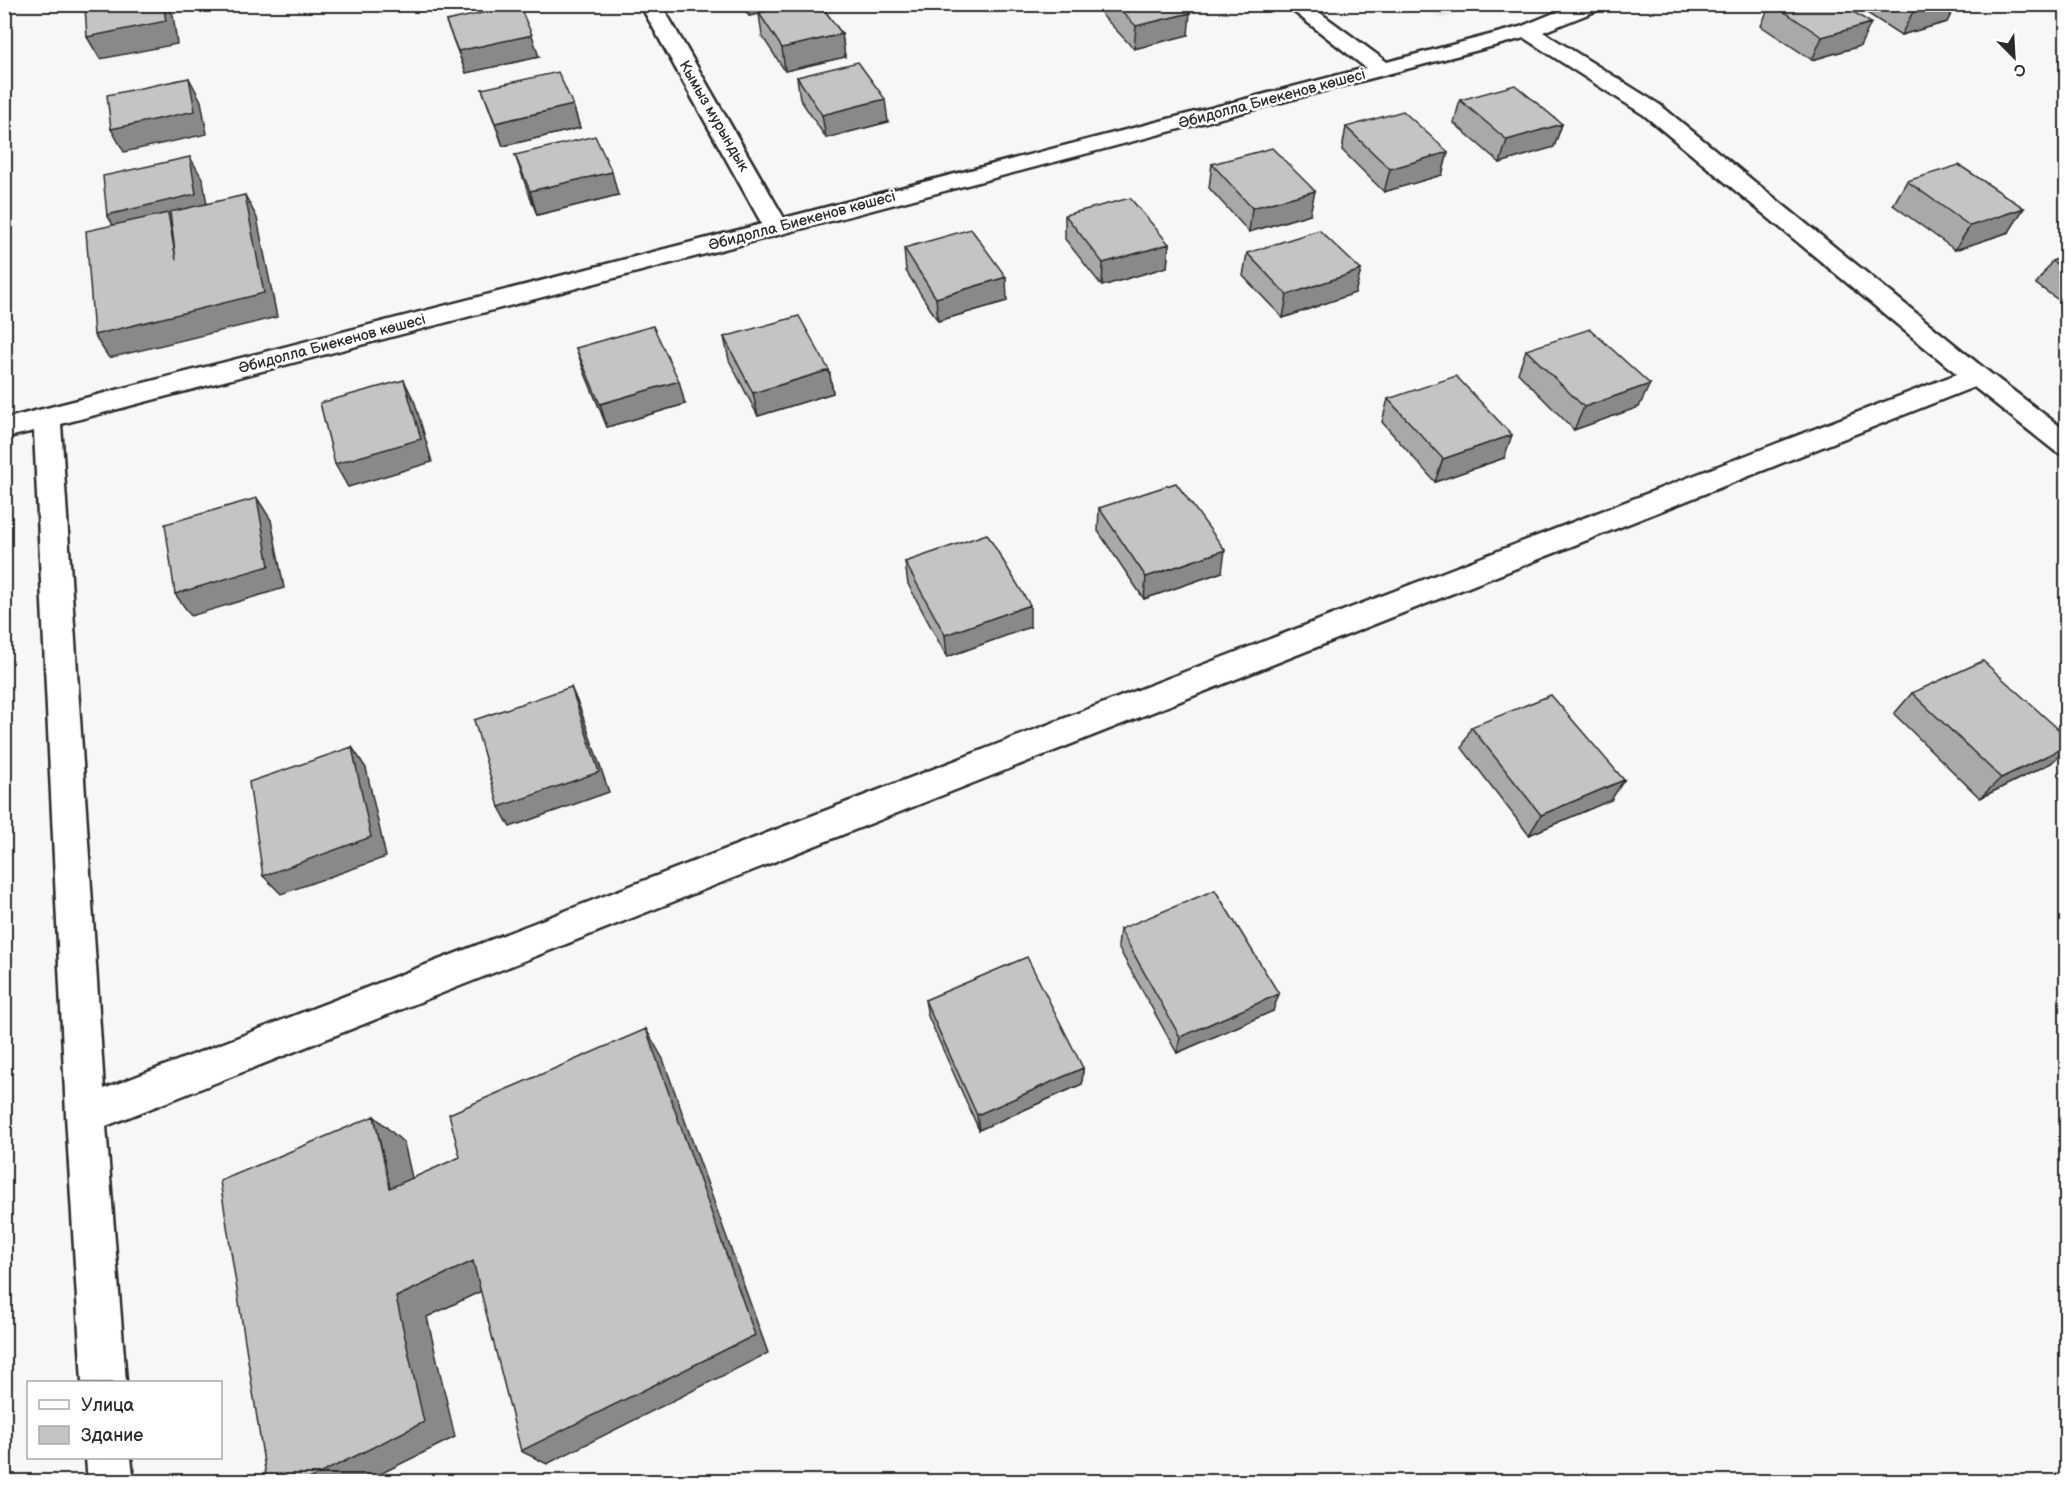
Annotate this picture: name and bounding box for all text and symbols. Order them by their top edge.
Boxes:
north arrow [1984,27,2044,87]
street label: Кымыз мурындык [675,57,753,175]
text: С [2011,58,2028,80]
street label: Әбидолла Биекенов көшесі [1176,65,1368,133]
street label: Әбидолла Биекенов көшесі [706,187,898,255]
street label: Әбидолла Биекенов көшесі [236,310,428,378]
legend [27,1381,222,1459]
text: Улица [81,1395,135,1416]
text: Здание [81,1425,143,1446]

